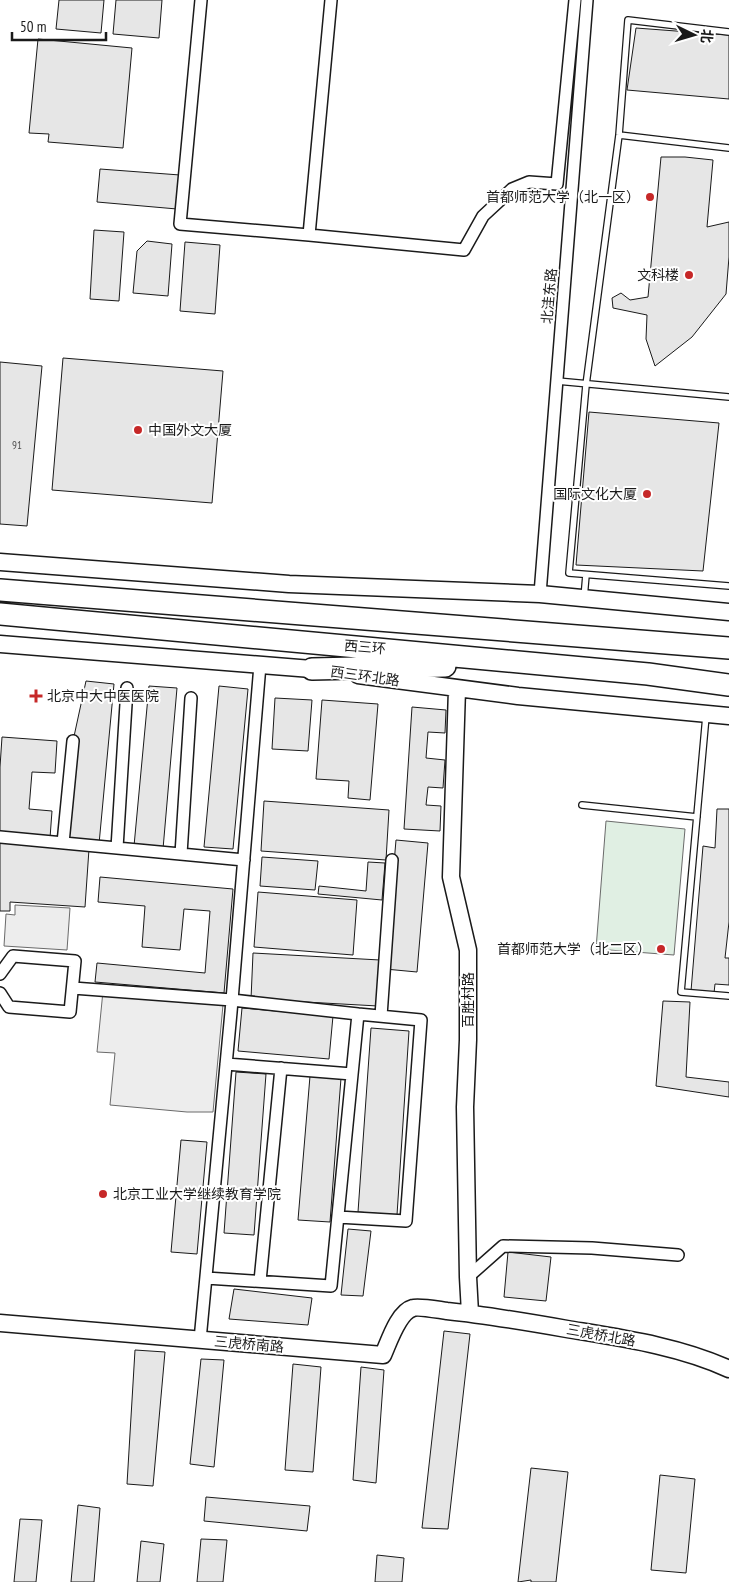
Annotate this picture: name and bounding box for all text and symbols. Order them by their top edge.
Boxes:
scale bar [12,10,106,42]
north arrow [669,10,719,60]
text: 50 m [20,17,46,36]
text: 北 [697,28,717,44]
place label: 首都师范大学（北一区） [486,188,640,206]
marker: 首都师范大学（北一区） [644,191,656,203]
place label: 文科楼 [637,266,679,284]
street label: 北洼东路 [538,267,560,325]
marker: 文科楼 [683,269,695,281]
place label: 中国外文大厦 [148,421,232,439]
marker: 中国外文大厦 [132,424,144,436]
house number: 91 [12,438,22,452]
place label: 国际文化大厦 [553,485,637,503]
marker: 国际文化大厦 [641,488,653,500]
street label: 西三环 [343,636,387,658]
street label: 西三环北路 [329,662,401,690]
place label: 北京中大中医医院 [47,687,159,705]
marker: 北京中大中医医院 [29,689,43,703]
place label: 首都师范大学（北二区） [497,940,651,958]
marker: 首都师范大学（北二区） [655,943,667,955]
street label: 百胜村路 [459,972,477,1028]
place label: 北京工业大学继续教育学院 [113,1185,281,1203]
marker: 北京工业大学继续教育学院 [97,1188,109,1200]
street label: 三虎桥北路 [565,1320,637,1350]
street label: 三虎桥南路 [213,1332,285,1356]

